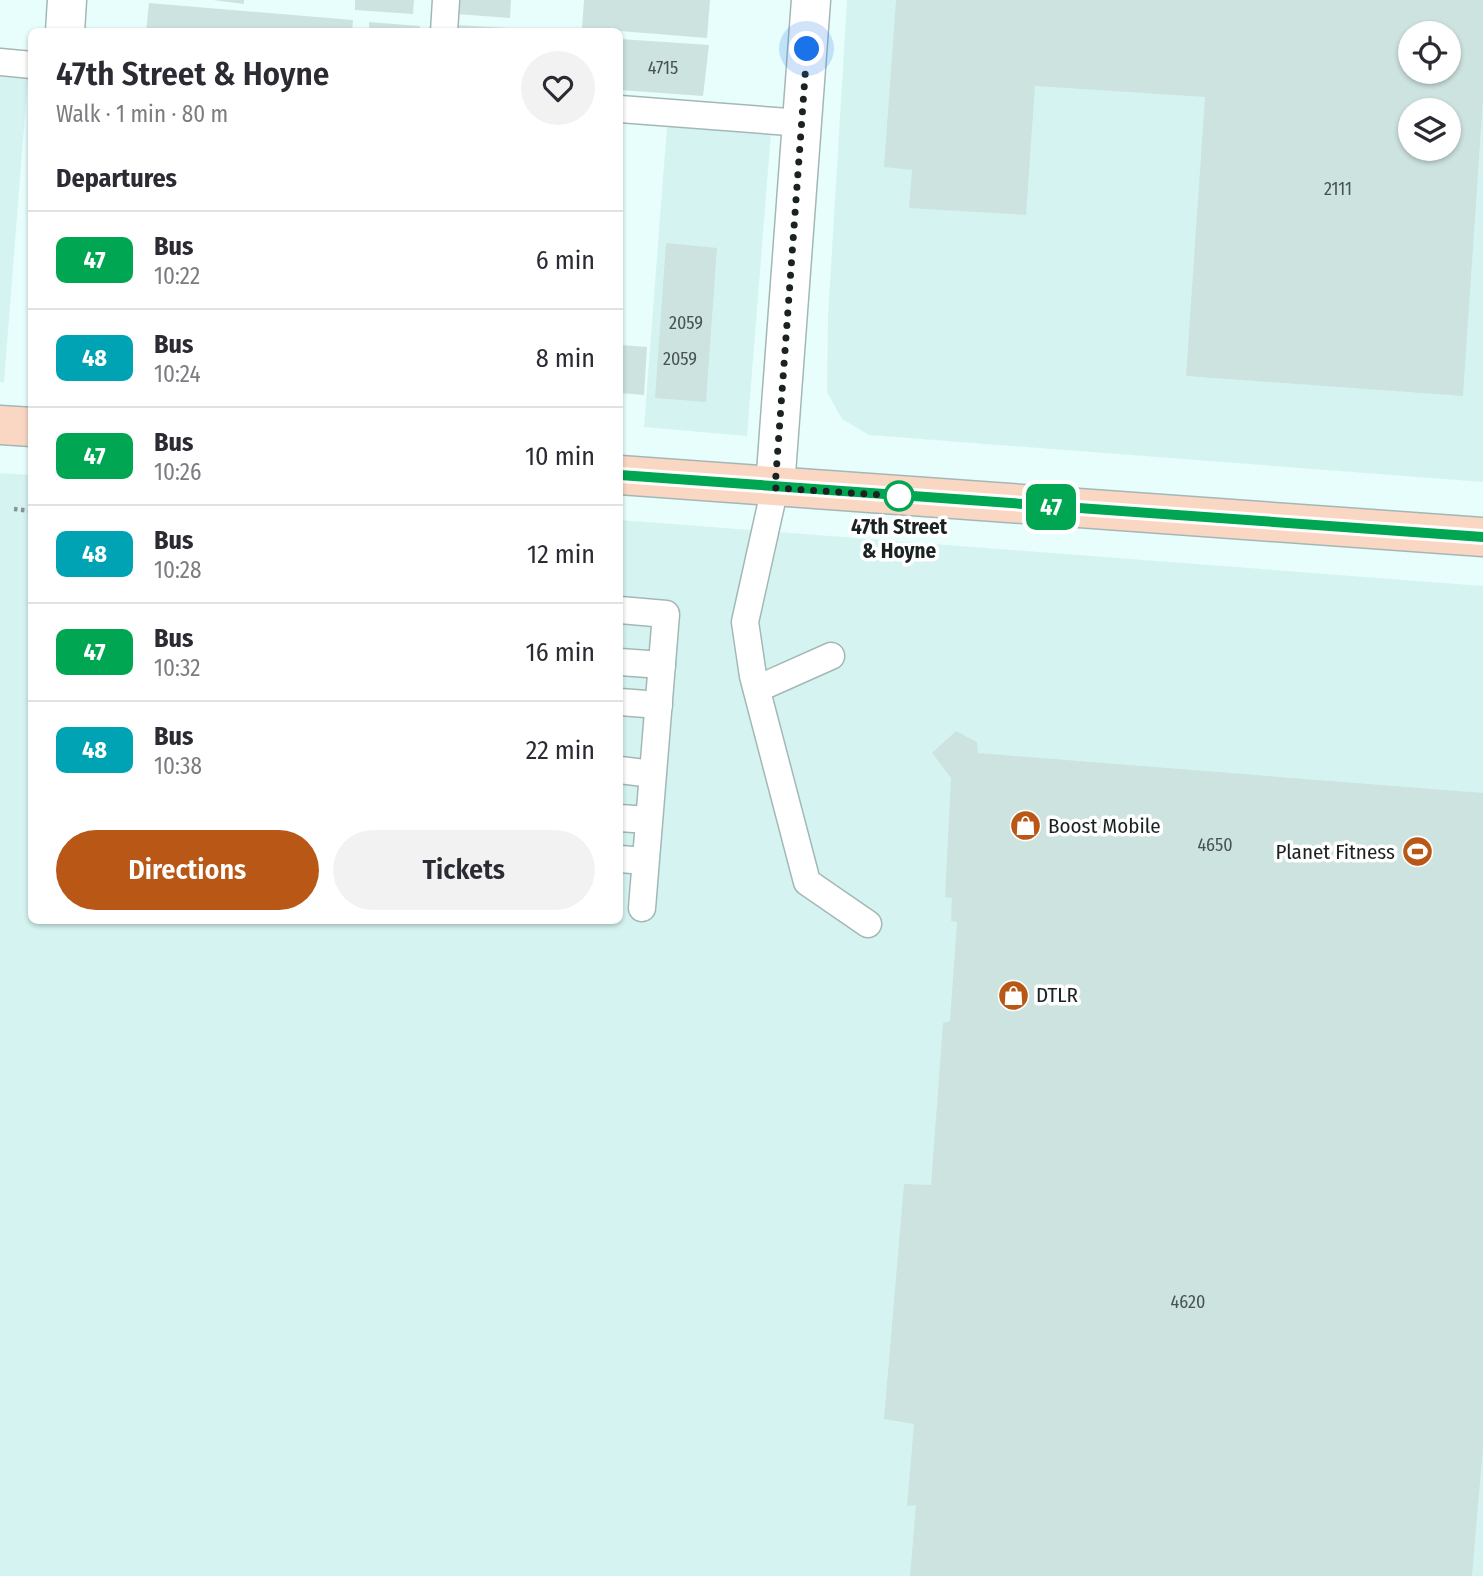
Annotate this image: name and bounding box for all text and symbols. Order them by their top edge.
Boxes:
map controls [1398,21,1461,161]
button: locate [1398,21,1461,84]
your location [789,31,824,66]
button: heart [521,51,595,125]
text: 47th Street & Hoyne [56,54,329,94]
house number: 4715 [648,57,678,79]
button: layers [1398,98,1461,161]
text: Walk · 1 min · 80 m [56,100,228,128]
text: Departures [56,163,177,194]
house number: 2111 [1324,178,1352,200]
text: Bus [154,231,193,262]
text: 6 min [536,245,595,276]
text: 47 [83,246,106,274]
text: 10:22 [154,262,200,290]
house number: 2059 [669,312,703,334]
text: Bus [154,329,193,360]
text: 8 min [536,343,595,374]
text: 48 [82,344,107,372]
house number: 2059 [663,348,697,370]
text: 10:24 [154,360,201,388]
text: Bus [154,427,193,458]
text: 10 min [525,441,595,472]
text: 47 [83,442,106,470]
text: 10:26 [154,458,201,486]
marker: 47th Street & Hoyne [884,481,914,511]
line badge: 47 [1020,484,1082,530]
text: 47 [1040,493,1062,521]
place label: 47th Street & Hoyne [851,514,948,564]
text: Bus [154,525,193,556]
text: 12 min [527,539,595,570]
text: 48 [82,540,107,568]
text: 10:28 [154,556,201,584]
text: Bus [154,623,193,654]
text: 16 min [526,637,595,668]
text: 47 [83,638,106,666]
text: 10:32 [154,654,200,682]
text: Bus [154,721,193,752]
text: 22 min [526,735,595,766]
text: 48 [82,736,107,764]
text: 10:38 [154,752,202,780]
shop icon: Boost Mobile [1008,809,1042,843]
place label: Boost Mobile [1048,813,1161,839]
button: Directions [56,830,319,910]
button: Tickets [333,830,595,910]
house number: 4650 [1197,834,1233,856]
sports icon: Planet Fitness [1401,835,1435,869]
place label: Planet Fitness [1275,839,1395,865]
shop icon: DTLR [996,978,1030,1012]
place label: DTLR [1036,982,1078,1008]
house number: 4620 [1171,1291,1205,1313]

